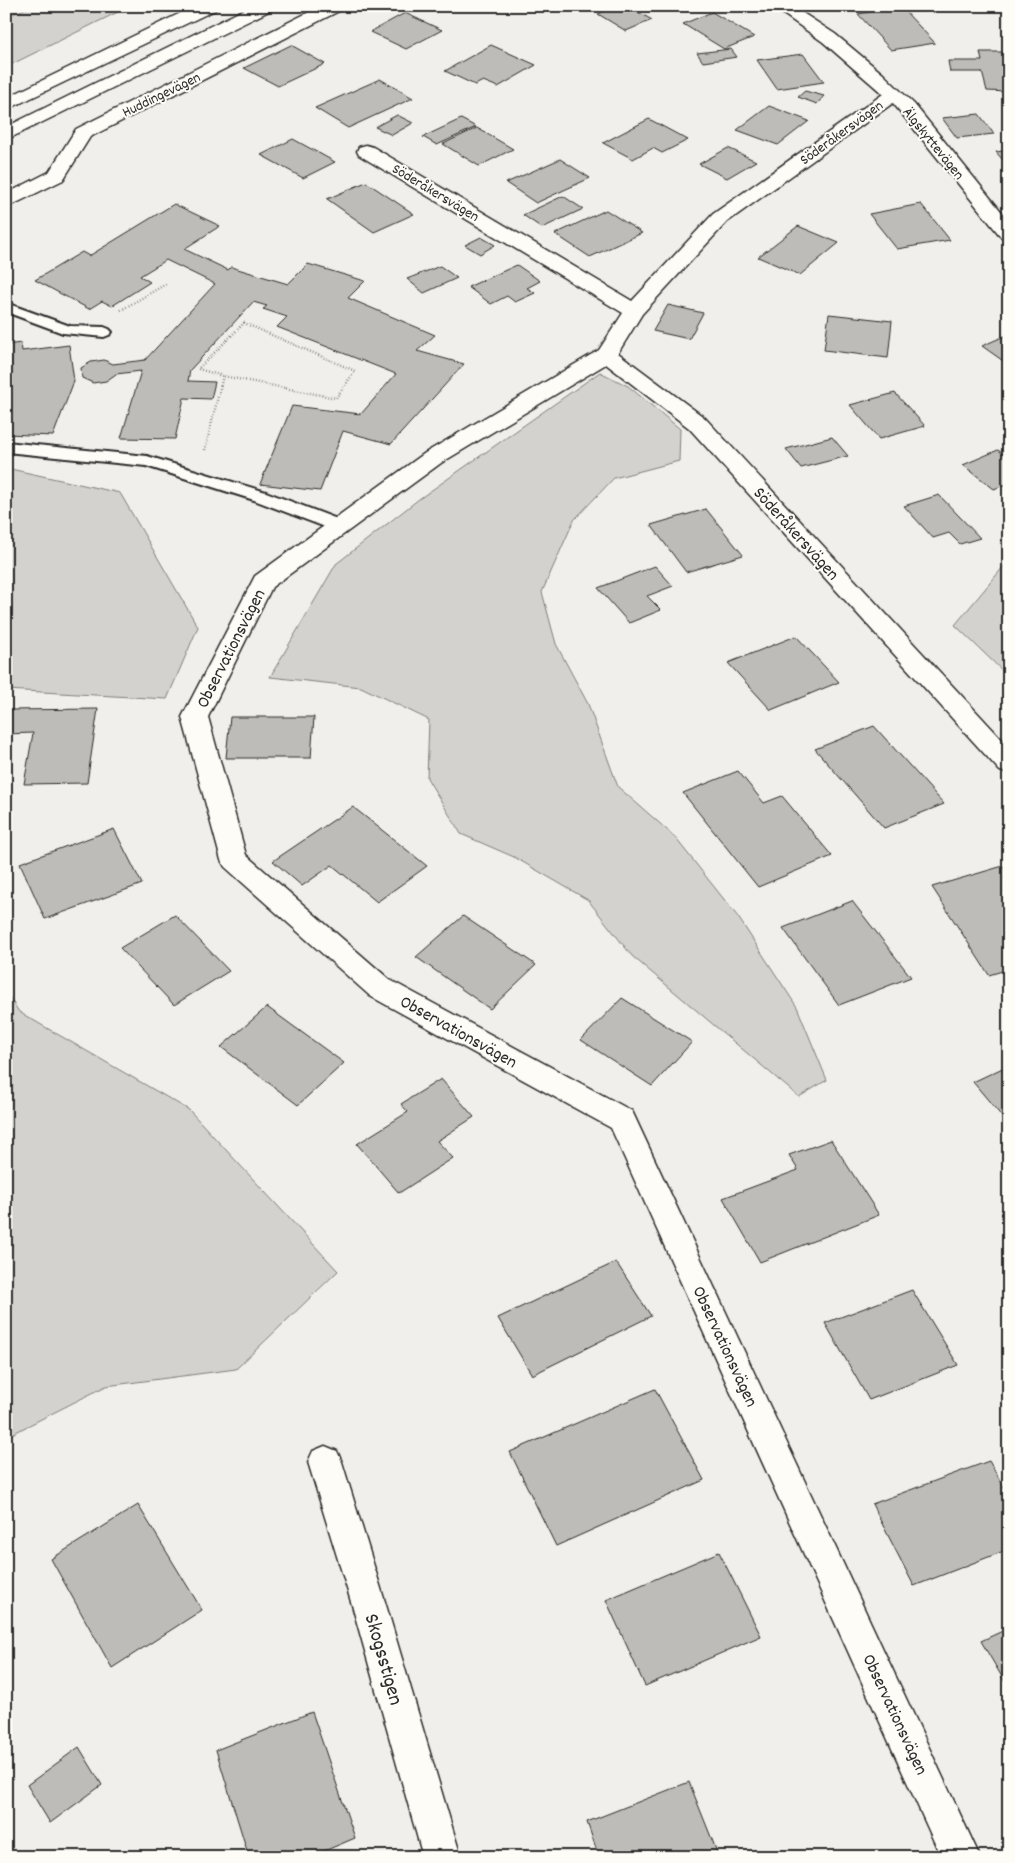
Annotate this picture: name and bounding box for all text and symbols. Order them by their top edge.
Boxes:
street label: Huddingevägen [119,67,205,124]
street label: Söderåkersvägen [796,96,889,171]
street label: Älgskyttevägen [896,103,969,185]
street label: Söderåkersvägen [387,159,483,229]
street label: Söderåkersvägen [746,482,844,587]
street label: Observationsvägen [191,585,273,713]
street label: Observationsvägen [395,991,521,1076]
street label: Observationsvägen [685,1283,763,1412]
street label: Skogsstigen [355,1611,409,1709]
street label: Observationsvägen [855,1651,933,1780]

